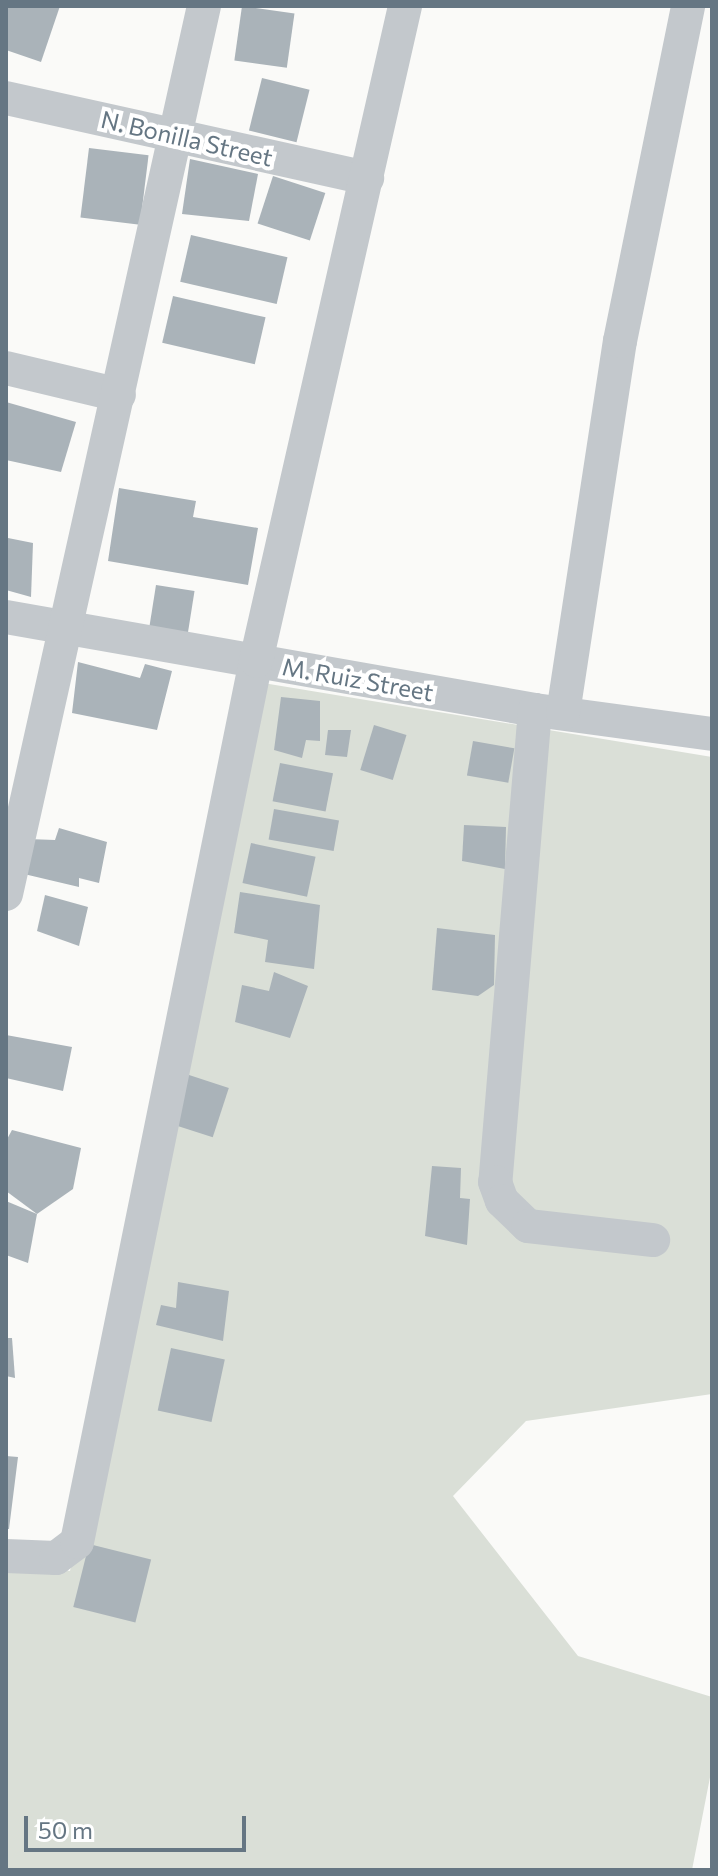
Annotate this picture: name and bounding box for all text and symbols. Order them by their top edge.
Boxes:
street label: N. Bonilla Street [98,104,276,172]
street label: M. Ruiz Street [280,652,436,706]
scale bar [28,1800,250,1850]
text: 50 m [38,1815,93,1844]

